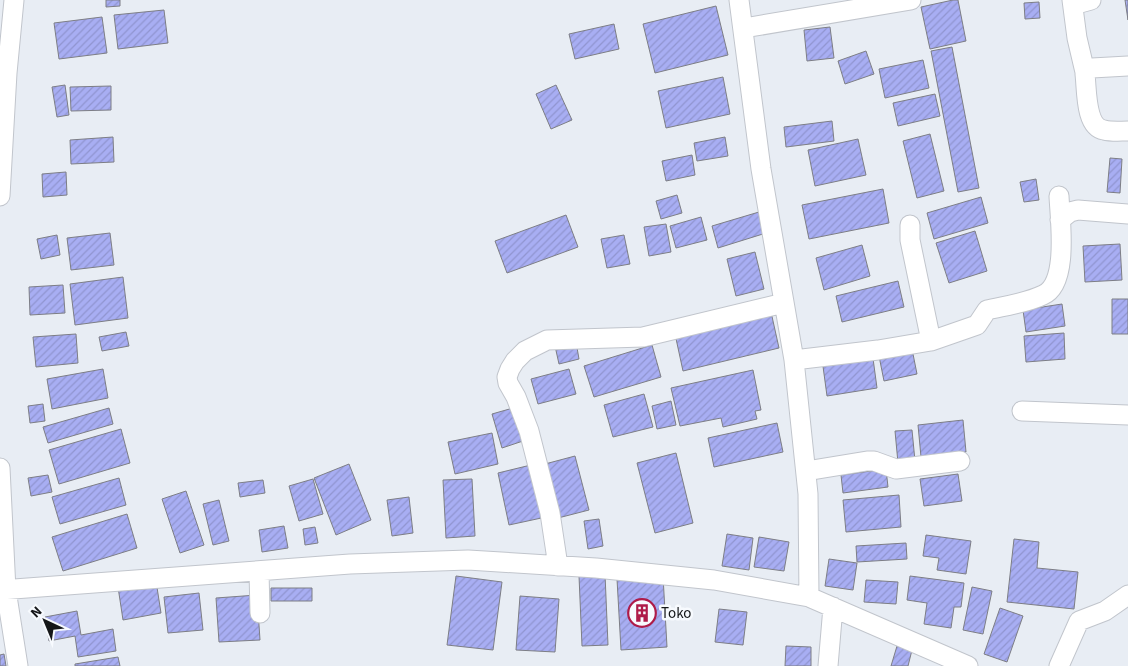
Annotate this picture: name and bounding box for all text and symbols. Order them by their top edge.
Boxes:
north arrow [20,596,70,646]
building icon: Toko [627,598,657,628]
text: N [26,602,47,623]
place label: Toko [661,603,691,624]

